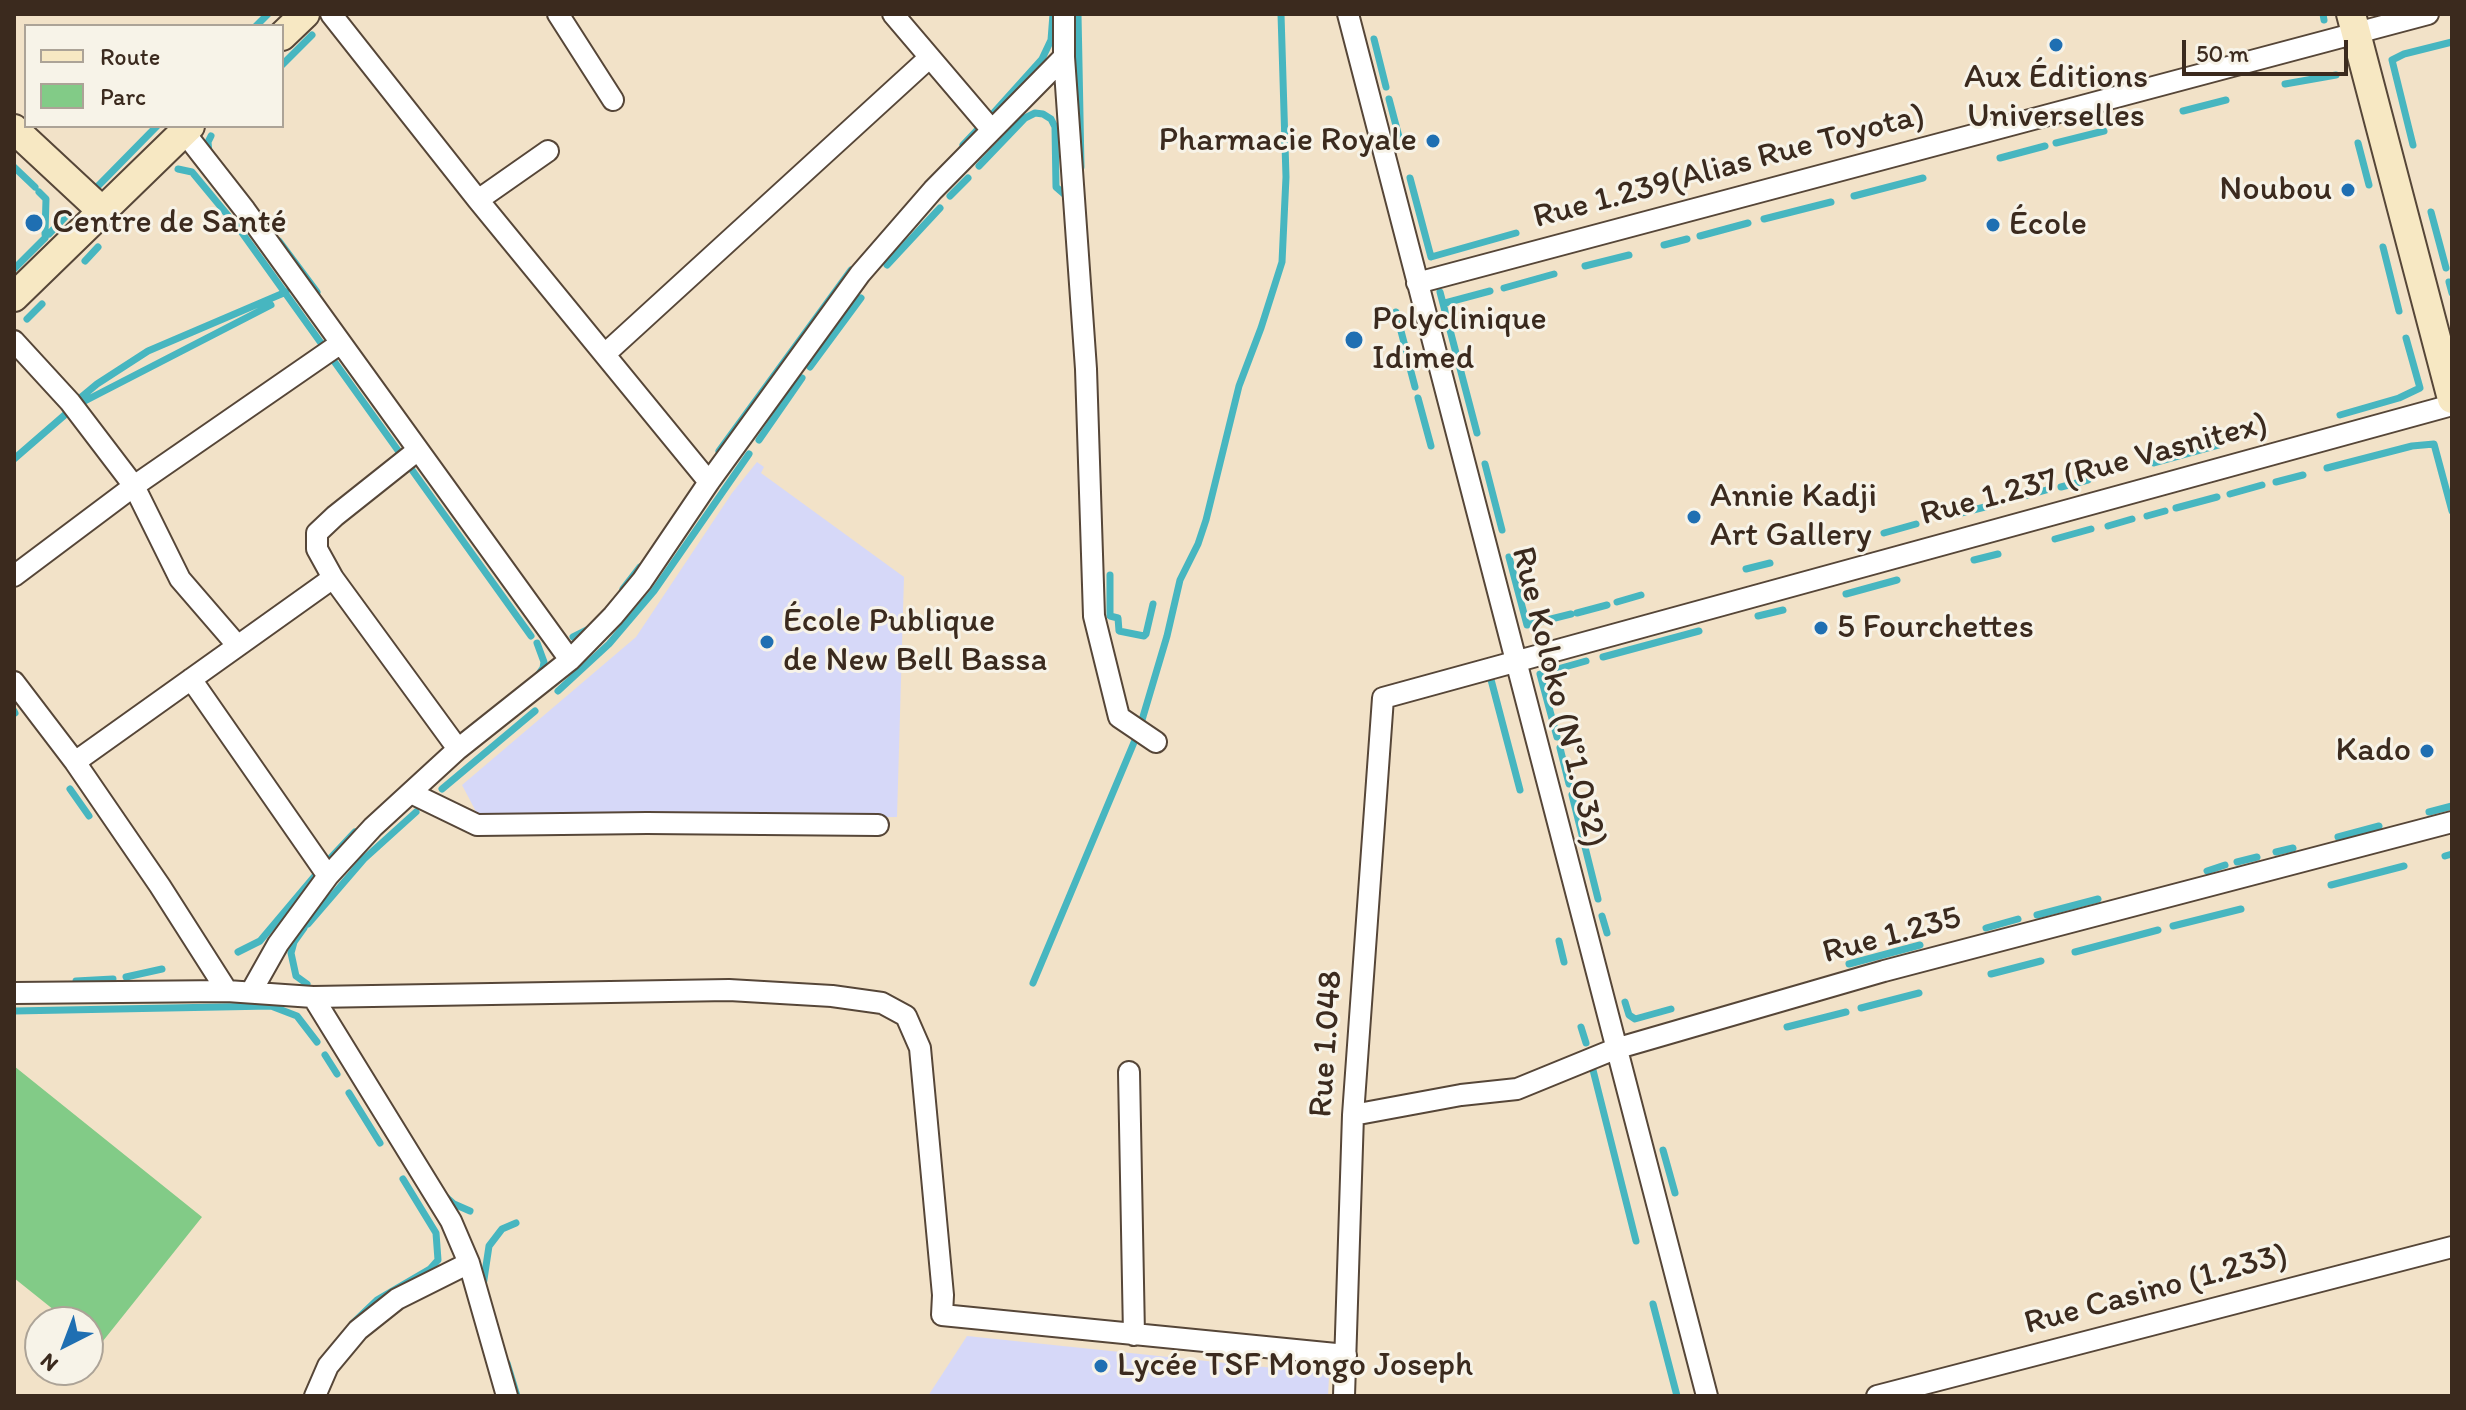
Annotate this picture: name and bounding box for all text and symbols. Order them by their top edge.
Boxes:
legend [24,24,284,128]
scale bar [2186,24,2352,74]
marker: Aux Éditions Universelles [2047,36,2065,54]
text: 50 m [2196,39,2249,68]
text: Route [100,42,160,71]
place label: Aux Éditions Universelles [1964,58,2148,138]
text: Parc [100,82,146,111]
street label: Rue 1.239(Alias Rue Toyota) [1529,95,1929,239]
place label: Pharmacie Royale [1159,121,1417,161]
marker: Pharmacie Royale [1424,132,1442,150]
place label: Noubou [2219,170,2332,210]
marker: Noubou [2339,181,2357,199]
place label: Centre de Santé [52,203,287,243]
place label: École [2009,205,2087,245]
marker: Centre de Santé [23,212,45,234]
marker: École [1984,216,2002,234]
place label: Polyclinique Idimed [1372,300,1547,380]
marker: Polyclinique Idimed [1343,329,1365,351]
street label: Rue 1.237 (Rue Vasnitex) [1916,404,2272,536]
place label: Annie Kadji Art Gallery [1710,477,1877,556]
marker: Annie Kadji Art Gallery [1685,508,1703,526]
street label: Rue Koloko (N°1.032) [1501,543,1615,851]
place label: École Publique de New Bell Bassa [783,602,1047,682]
place label: 5 Fourchettes [1837,608,2034,648]
marker: 5 Fourchettes [1812,619,1830,637]
marker: École Publique de New Bell Bassa [758,633,776,651]
place label: Kado [2336,731,2411,771]
marker: Kado [2418,742,2436,760]
street label: Rue 1.235 [1818,898,1966,974]
street label: Rue 1.048 [1302,969,1352,1119]
street label: Rue Casino (1.233) [2020,1235,2292,1345]
north arrow [24,1306,104,1386]
place label: Lycée TSF Mongo Joseph [1117,1346,1473,1386]
text: N [34,1348,64,1378]
marker: Lycée TSF Mongo Joseph [1092,1357,1110,1375]

